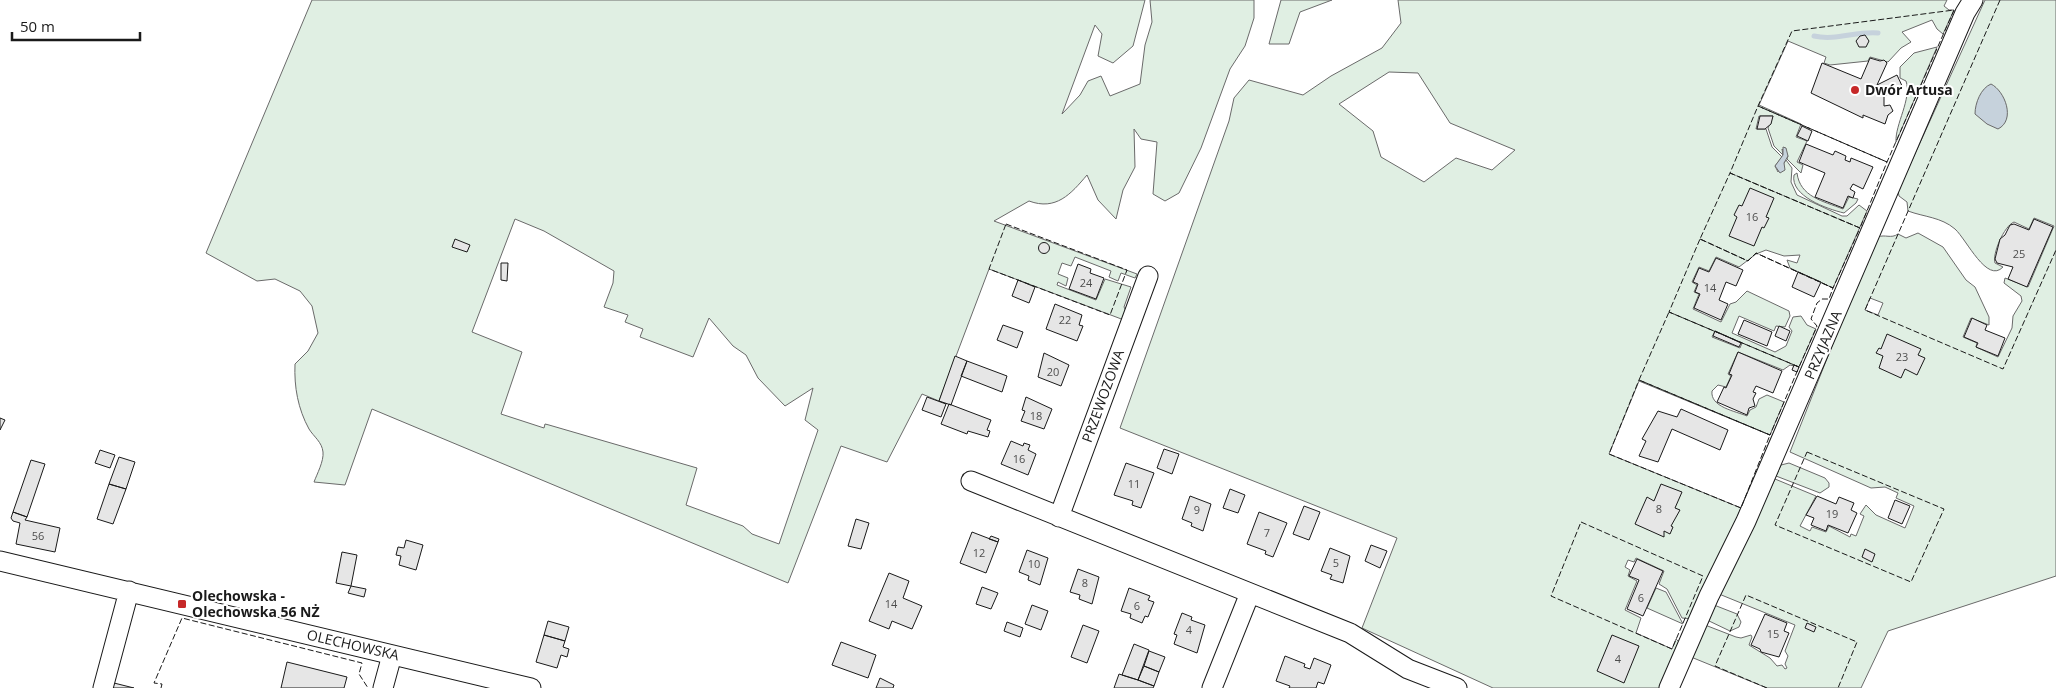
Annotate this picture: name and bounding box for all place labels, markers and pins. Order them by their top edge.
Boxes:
place label: Dwór Artusa [1865,80,1953,99]
marker: Dwór Artusa [1849,84,1861,96]
place label: Olechowska - Olechowska 56 NŻ [192,586,320,621]
marker: Olechowska - Olechowska 56 NŻ [176,598,188,610]

